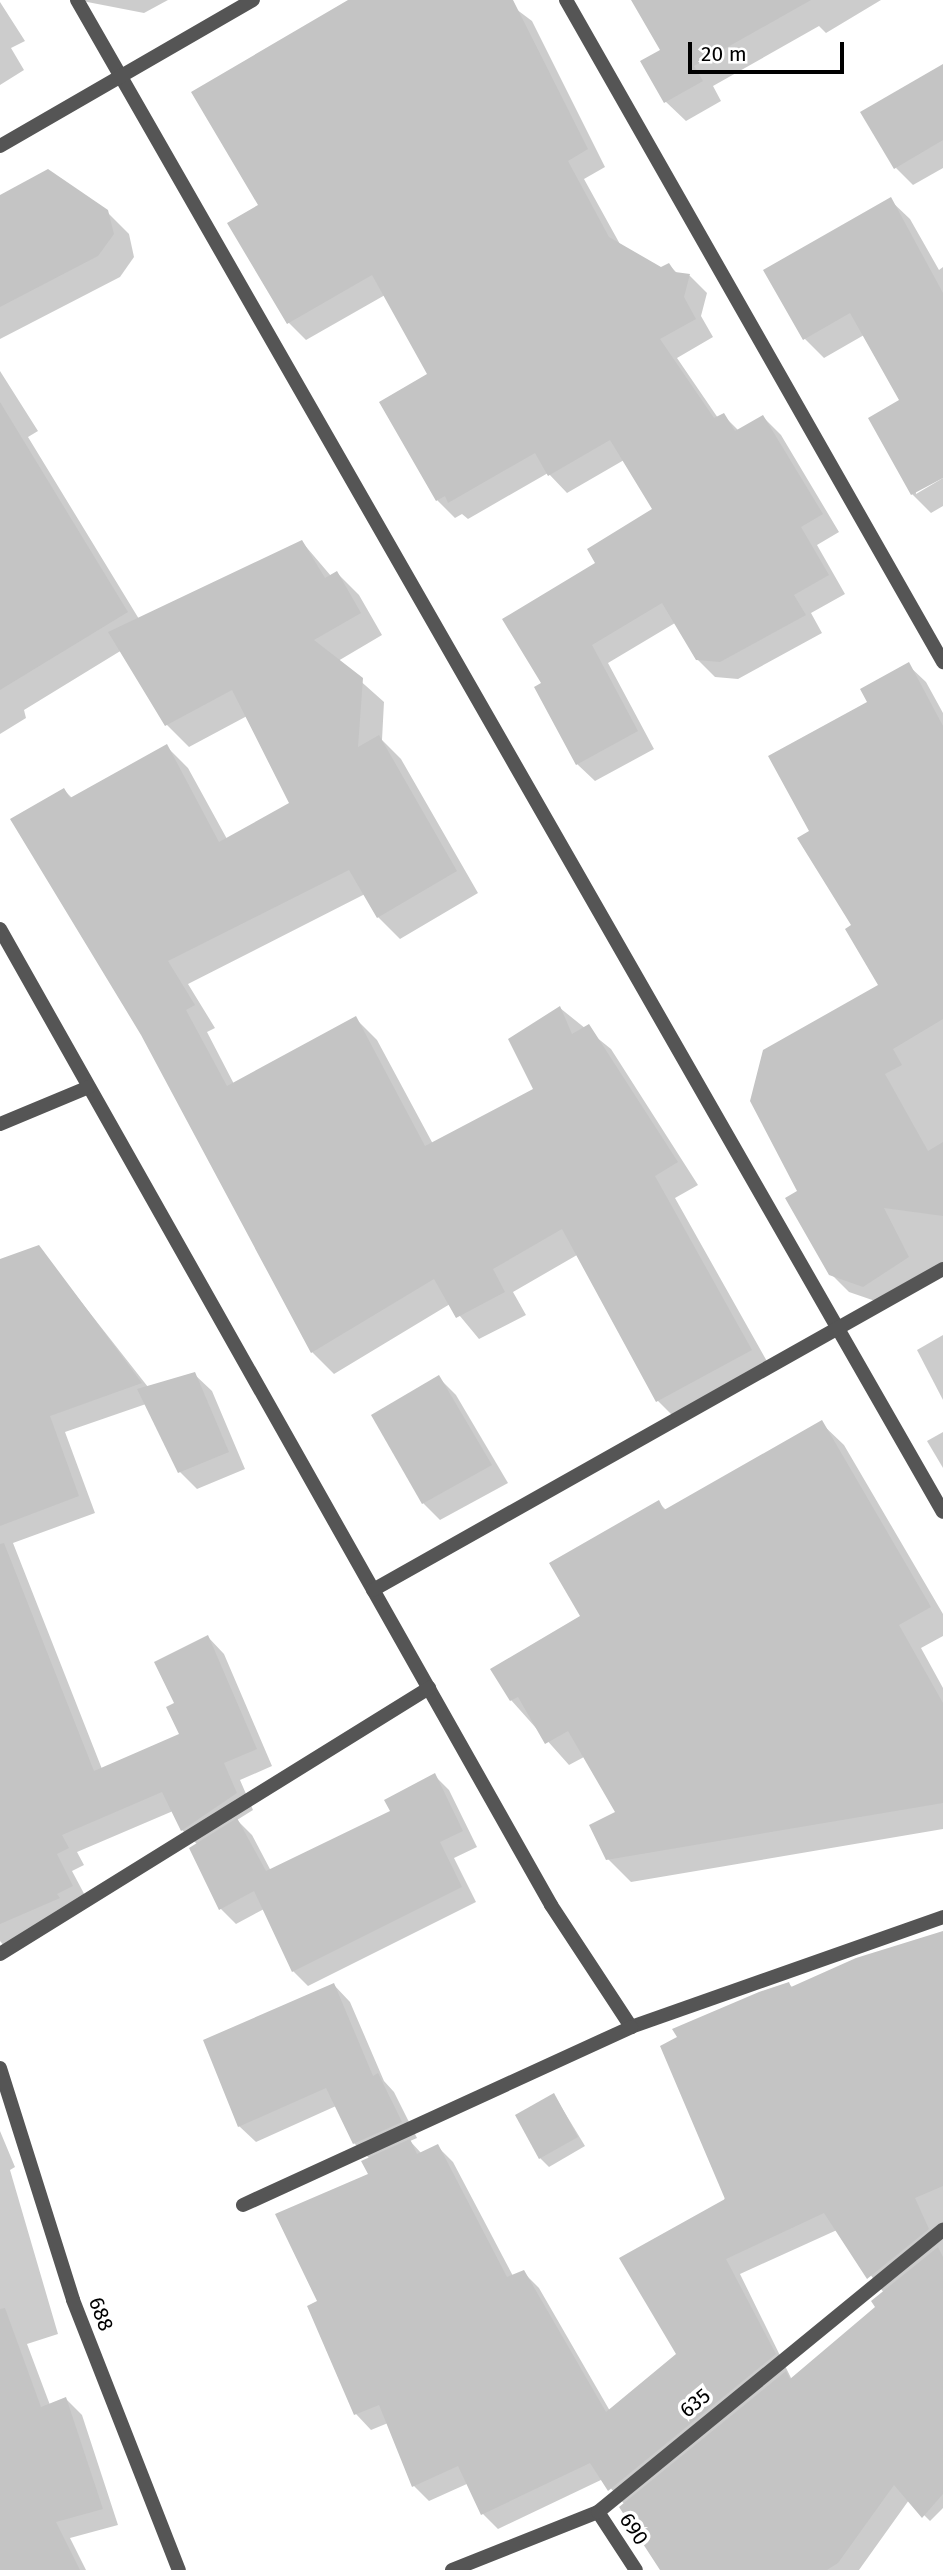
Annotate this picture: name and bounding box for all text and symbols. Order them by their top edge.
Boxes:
scale bar [691,28,847,72]
text: 20 m [701,41,747,67]
street label: 688 [83,2293,119,2335]
street label: 635 [675,2383,715,2423]
street label: 690 [614,2508,654,2550]

